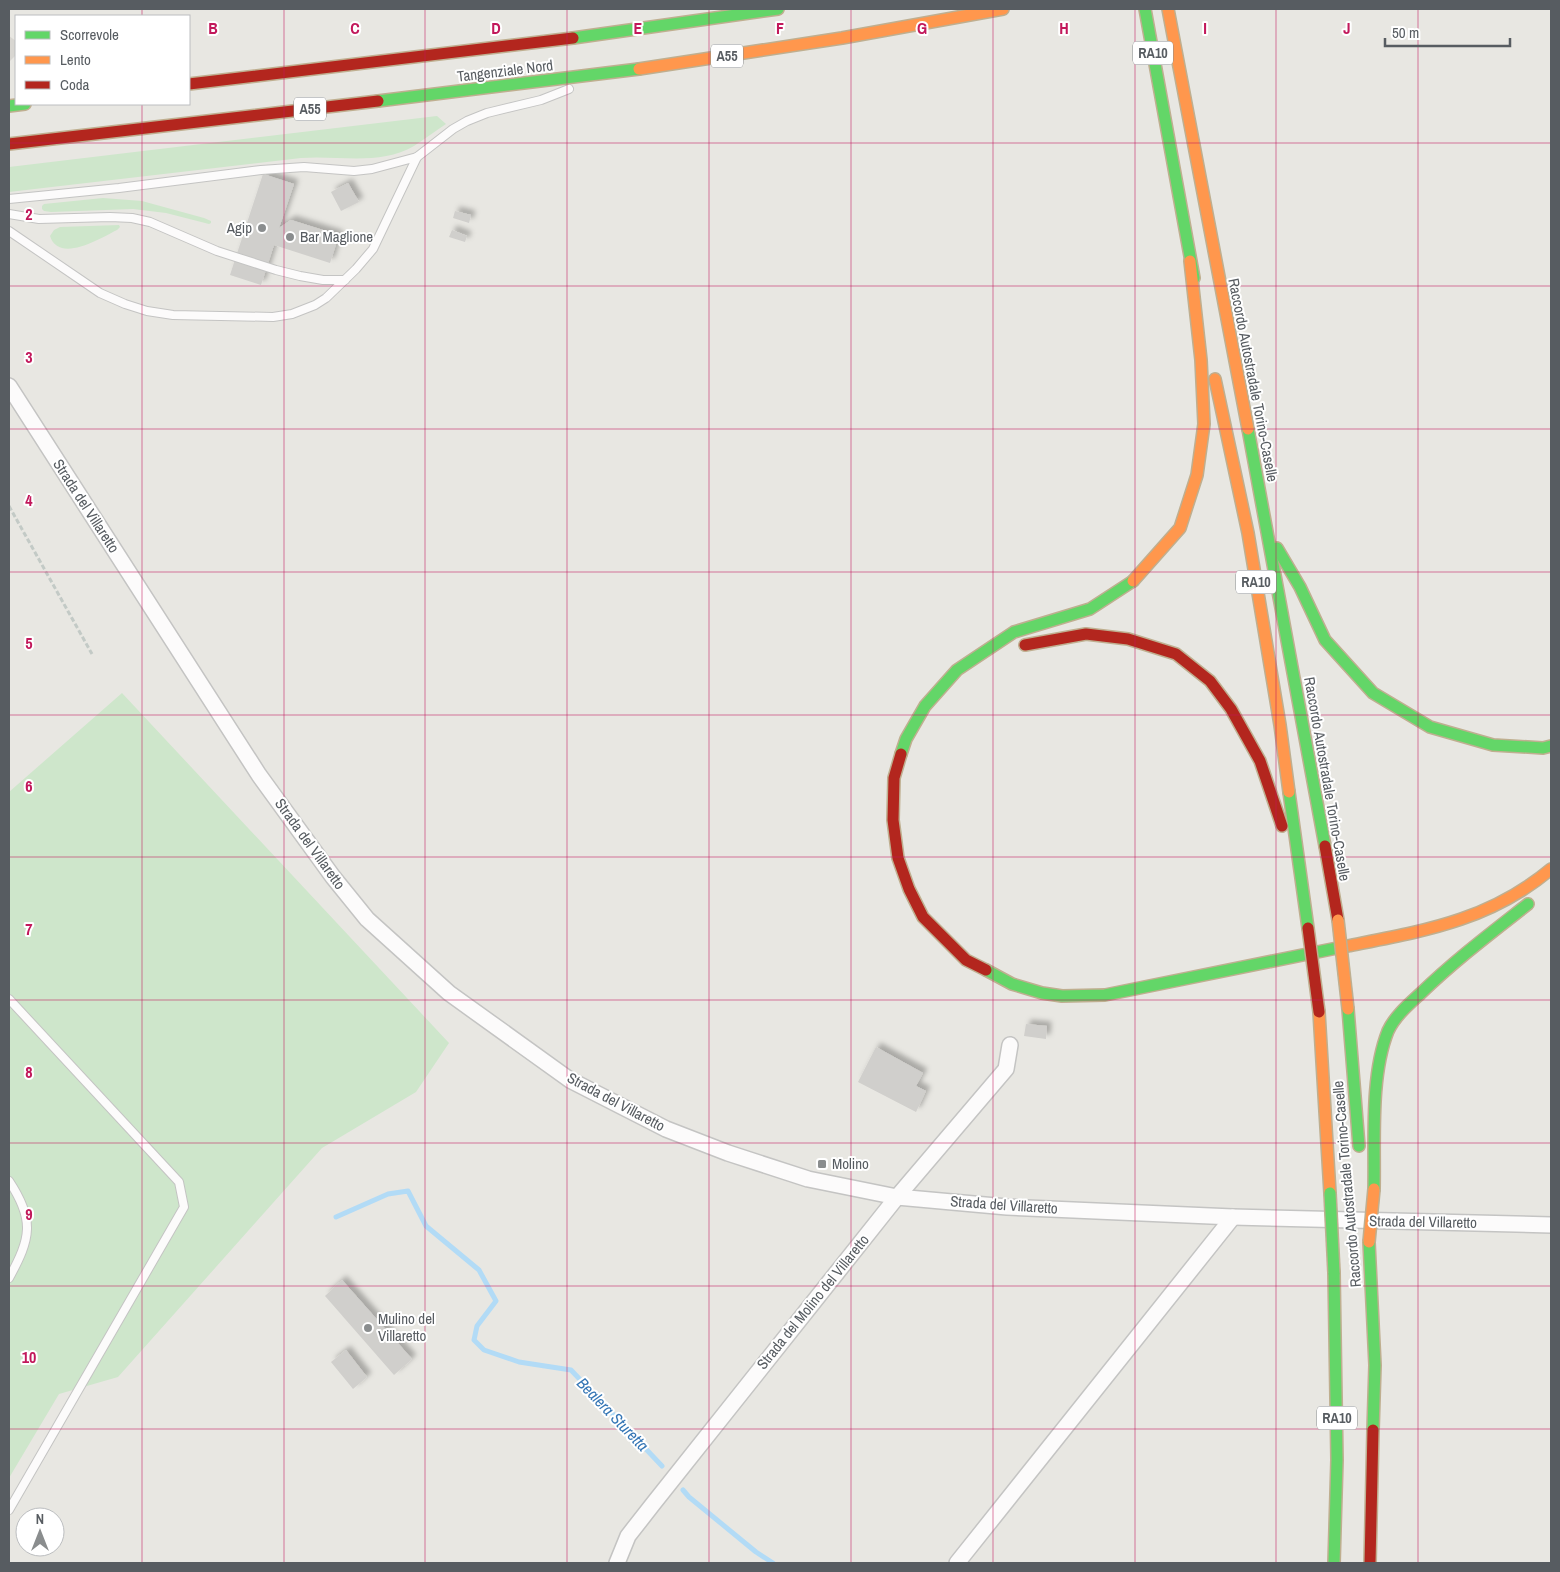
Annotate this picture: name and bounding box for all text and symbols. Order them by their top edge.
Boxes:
legend [15,15,190,105]
scale bar [1385,15,1510,47]
text: B [208,17,218,39]
text: C [350,17,360,39]
text: D [491,17,501,39]
text: E [634,17,643,39]
text: F [776,17,784,39]
text: G [917,17,927,39]
text: H [1059,17,1069,39]
text: I [1203,17,1207,39]
text: J [1343,17,1351,39]
text: 50 m [1392,22,1419,43]
text: Scorrevole [60,24,119,45]
road number: RA10 [1133,42,1173,64]
road number: A55 [711,44,743,68]
text: Lento [60,49,91,70]
street label: Tangenziale Nord [456,54,554,87]
text: Coda [60,74,90,95]
road number: A55 [294,98,326,120]
text: 2 [25,203,33,225]
place label: Agip [226,217,252,238]
marker: Agip [256,222,268,234]
place label: Bar Maglione [300,226,373,247]
marker: Bar Maglione [284,231,296,243]
street label: Raccordo Autostradale Torino-Caselle [1223,276,1284,484]
text: 3 [25,346,33,368]
street label: Strada del Villaretto [48,455,125,557]
text: 4 [25,489,33,511]
road number: RA10 [1236,570,1276,594]
text: 5 [25,632,33,654]
street label: Raccordo Autostradale Torino-Caselle [1299,675,1356,883]
text: 6 [25,775,33,797]
street label: Strada del Villaretto [270,794,351,894]
text: 7 [25,918,33,940]
text: 8 [25,1061,33,1083]
street label: Strada del Villaretto [564,1067,669,1136]
street label: Raccordo Autostradale Torino-Caselle [1327,1080,1366,1288]
place label: Molino [832,1153,869,1174]
marker: Molino [816,1158,828,1170]
street label: Strada del Villaretto [950,1190,1059,1219]
text: 9 [25,1203,33,1225]
street label: Strada del Villaretto [1369,1210,1477,1233]
street label: Strada del Molino del Villaretto [752,1230,874,1374]
place label: Mulino del Villaretto [378,1308,435,1346]
marker: Mulino del Villaretto [362,1322,374,1334]
text: 10 [22,1346,36,1368]
water label: Bealera Sturetta [572,1372,654,1456]
road number: RA10 [1317,1406,1357,1430]
north arrow [15,1507,65,1557]
text: N [36,1510,44,1528]

